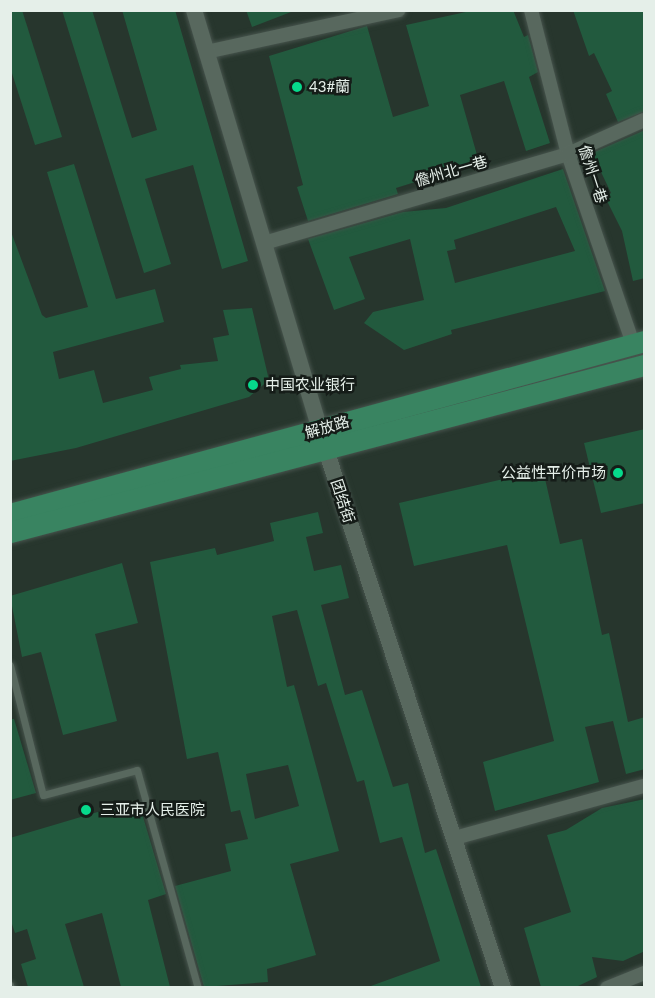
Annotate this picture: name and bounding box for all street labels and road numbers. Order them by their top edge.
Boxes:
street label: 儋州一巷 [575,143,611,205]
street label: 儋州北一巷 [412,152,490,190]
street label: 解放路 [303,412,351,442]
street label: 团结街 [327,477,359,525]

